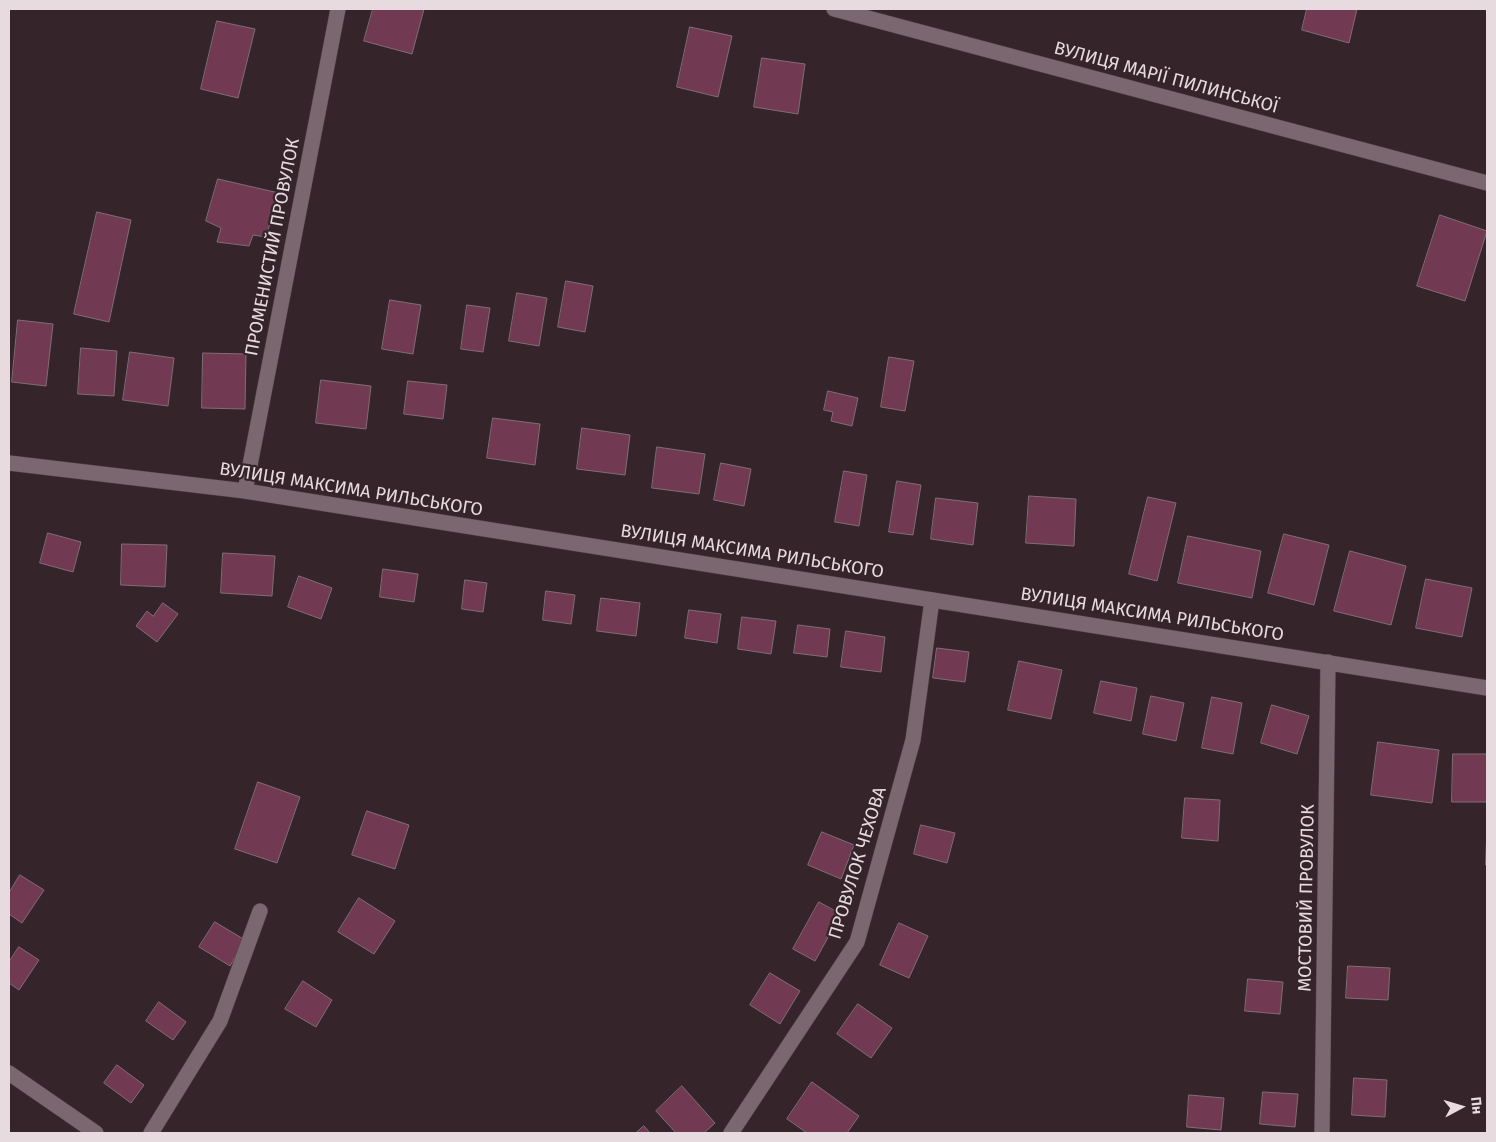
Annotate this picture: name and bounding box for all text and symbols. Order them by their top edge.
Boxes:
street label: ВУЛИЦЯ МАРІЇ ПИЛИНСЬКОЇ [1052,38,1280,118]
street label: ПРОМЕНИСТИЙ ПРОВУЛОК [241,136,305,358]
street label: ВУЛИЦЯ МАКСИМА РИЛЬСЬКОГО [218,458,484,522]
street label: ВУЛИЦЯ МАКСИМА РИЛЬСЬКОГО [619,520,885,584]
street label: ВУЛИЦЯ МАКСИМА РИЛЬСЬКОГО [1019,583,1285,647]
street label: ПРОВУЛОК ЧЕХОВА [825,784,891,942]
street label: МОСТОВИЙ ПРОВУЛОК [1295,804,1319,992]
north arrow [1436,1082,1486,1132]
text: Пн [1467,1096,1486,1115]

